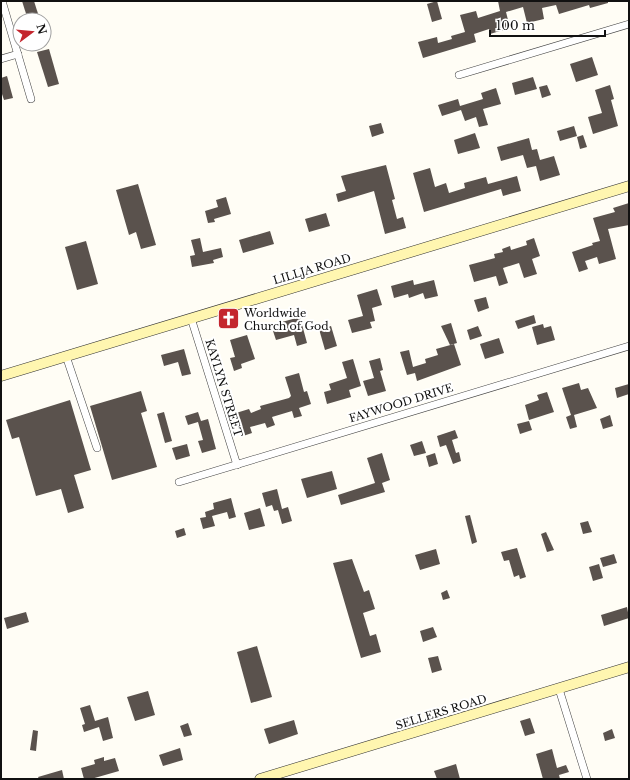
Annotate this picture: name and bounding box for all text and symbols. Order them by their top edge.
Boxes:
north arrow [12,12,52,52]
scale bar [490,12,605,38]
text: 100 m [496,18,535,33]
text: N [33,22,50,37]
street label: LILLJA ROAD [271,250,353,287]
church icon: Worldwide Church of God [215,306,241,332]
place label: Worldwide Church of God [243,306,329,333]
street label: KAYLYN STREET [202,337,246,439]
street label: FAYWOOD DRIVE [347,381,455,425]
street label: SELLERS ROAD [394,691,489,733]

